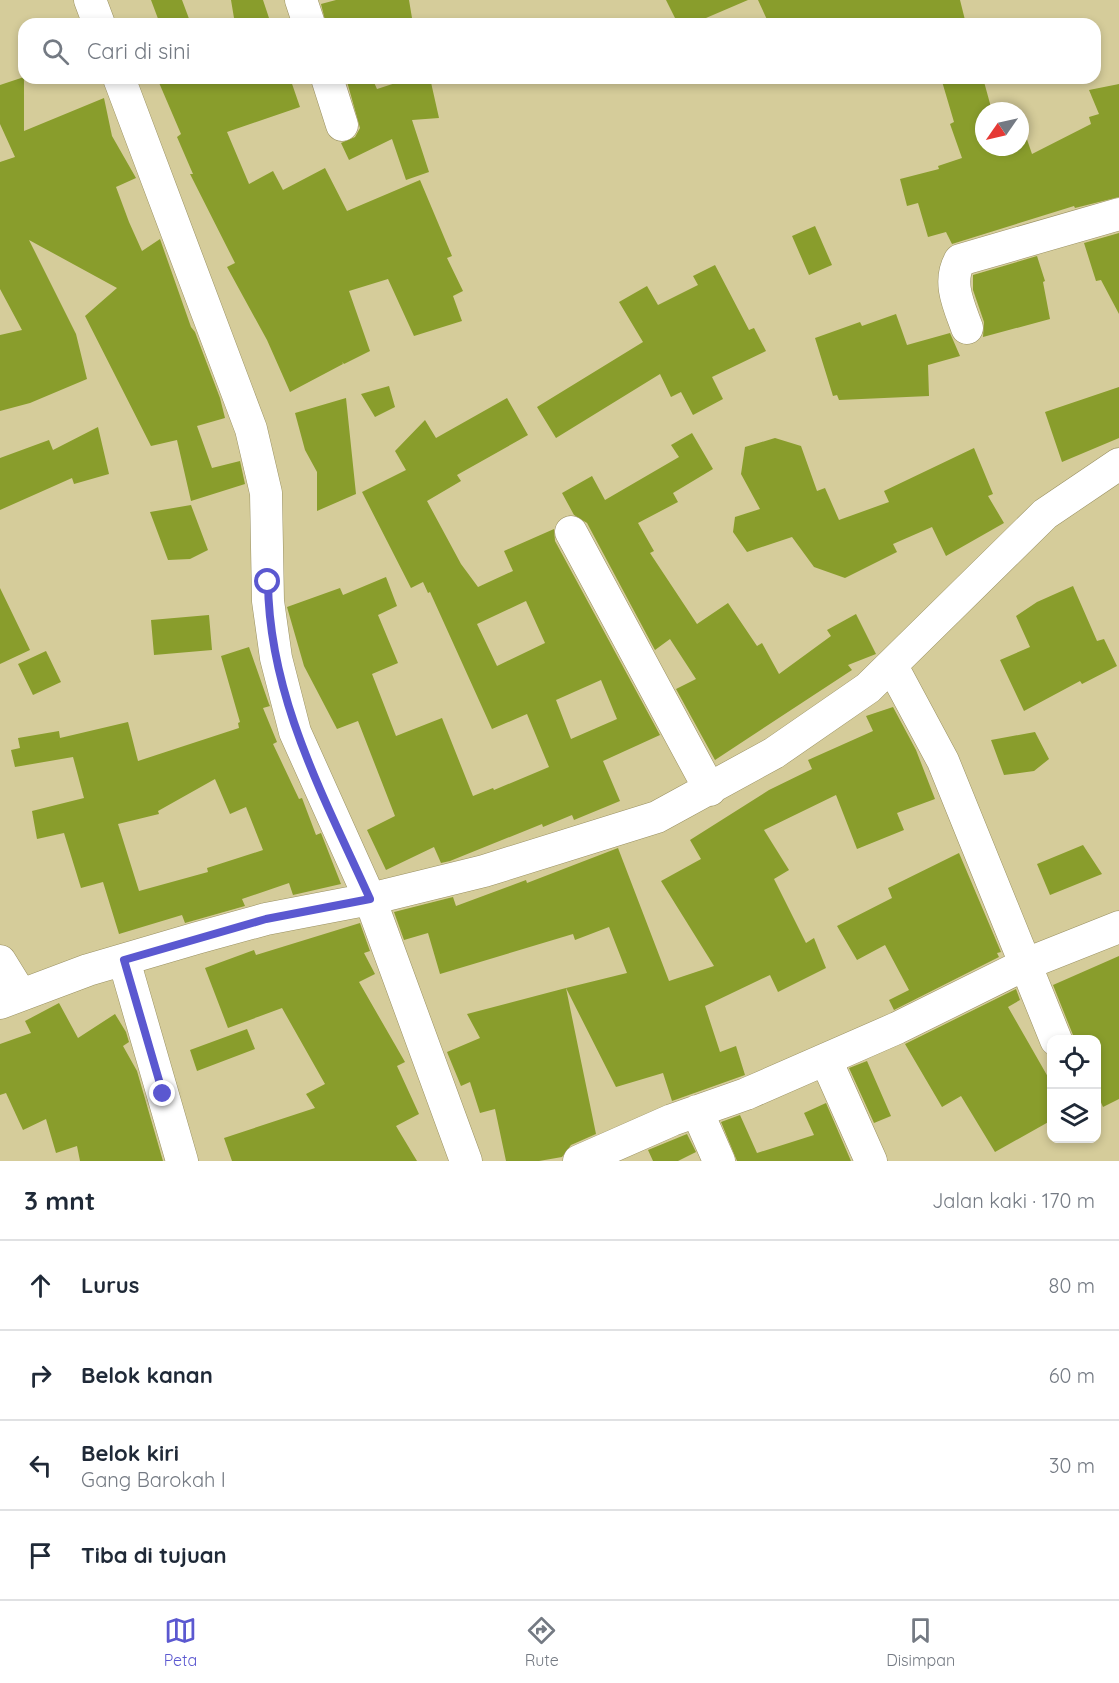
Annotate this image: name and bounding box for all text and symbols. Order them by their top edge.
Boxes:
search box [18,18,1101,84]
icon: search [39,35,72,68]
text: Cari di sini [87,37,190,65]
north arrow [975,102,1029,156]
route start [254,568,280,594]
map controls [1047,1035,1101,1143]
button: locate [1047,1035,1101,1089]
route end [149,1080,175,1106]
button: layers [1047,1089,1101,1143]
text: 3 mnt [24,1184,95,1217]
text: Jalan kaki · 170 m [932,1188,1095,1213]
icon: ahead [24,1269,57,1302]
text: Lurus [81,1271,139,1299]
text: 80 m [1049,1273,1095,1298]
icon: right [24,1359,57,1392]
text: Belok kanan [81,1361,213,1389]
text: 60 m [1049,1363,1095,1388]
text: Belok kiri [81,1439,179,1467]
icon: left [24,1449,57,1482]
text: 30 m [1049,1453,1095,1478]
text: Gang Barokah I [81,1467,226,1492]
icon: arrive [24,1539,57,1572]
text: Tiba di tujuan [81,1541,227,1569]
tab: Peta [164,1614,197,1670]
tab: Rute [525,1614,559,1670]
tab: Disimpan [886,1614,955,1670]

